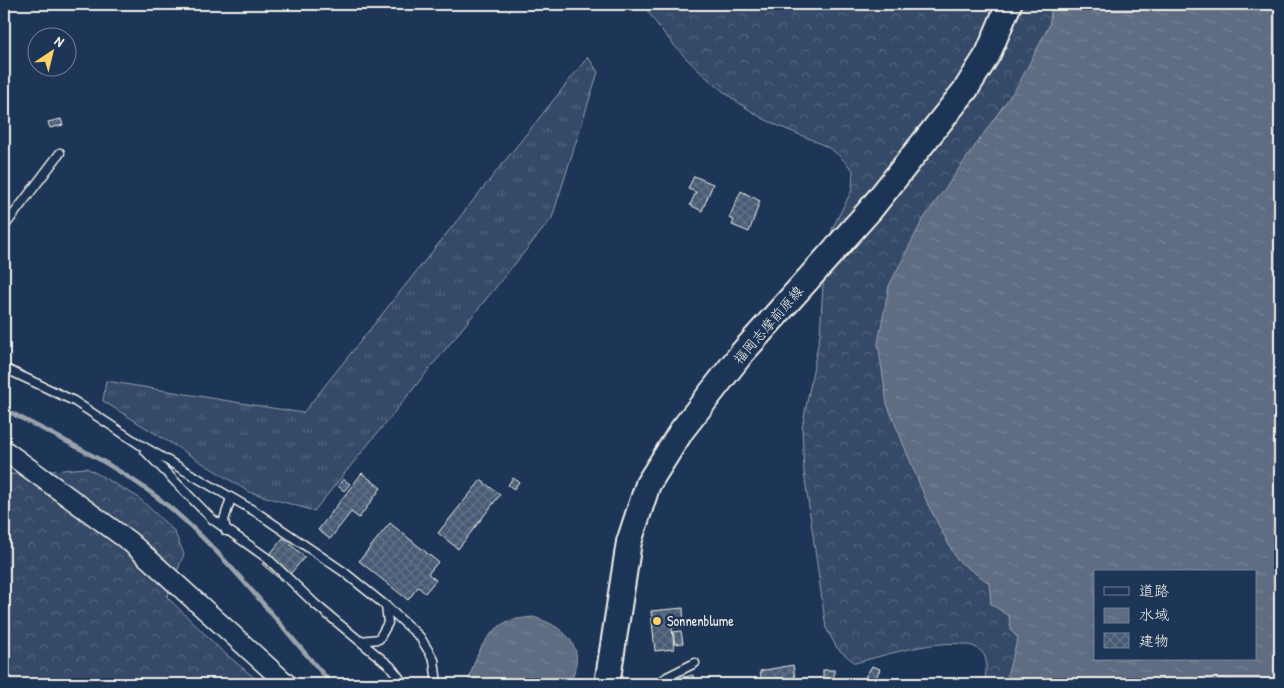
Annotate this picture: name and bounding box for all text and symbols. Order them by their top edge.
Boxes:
north arrow [28,28,78,78]
text: N [51,31,69,51]
street label: 福岡志摩前原線 [728,281,807,368]
legend [1094,570,1256,660]
text: 道路 [1139,580,1169,601]
text: 水域 [1139,604,1169,625]
place label: Sonnenblume [667,611,734,630]
marker: Sonnenblume [651,615,663,627]
text: 建物 [1139,630,1169,651]

